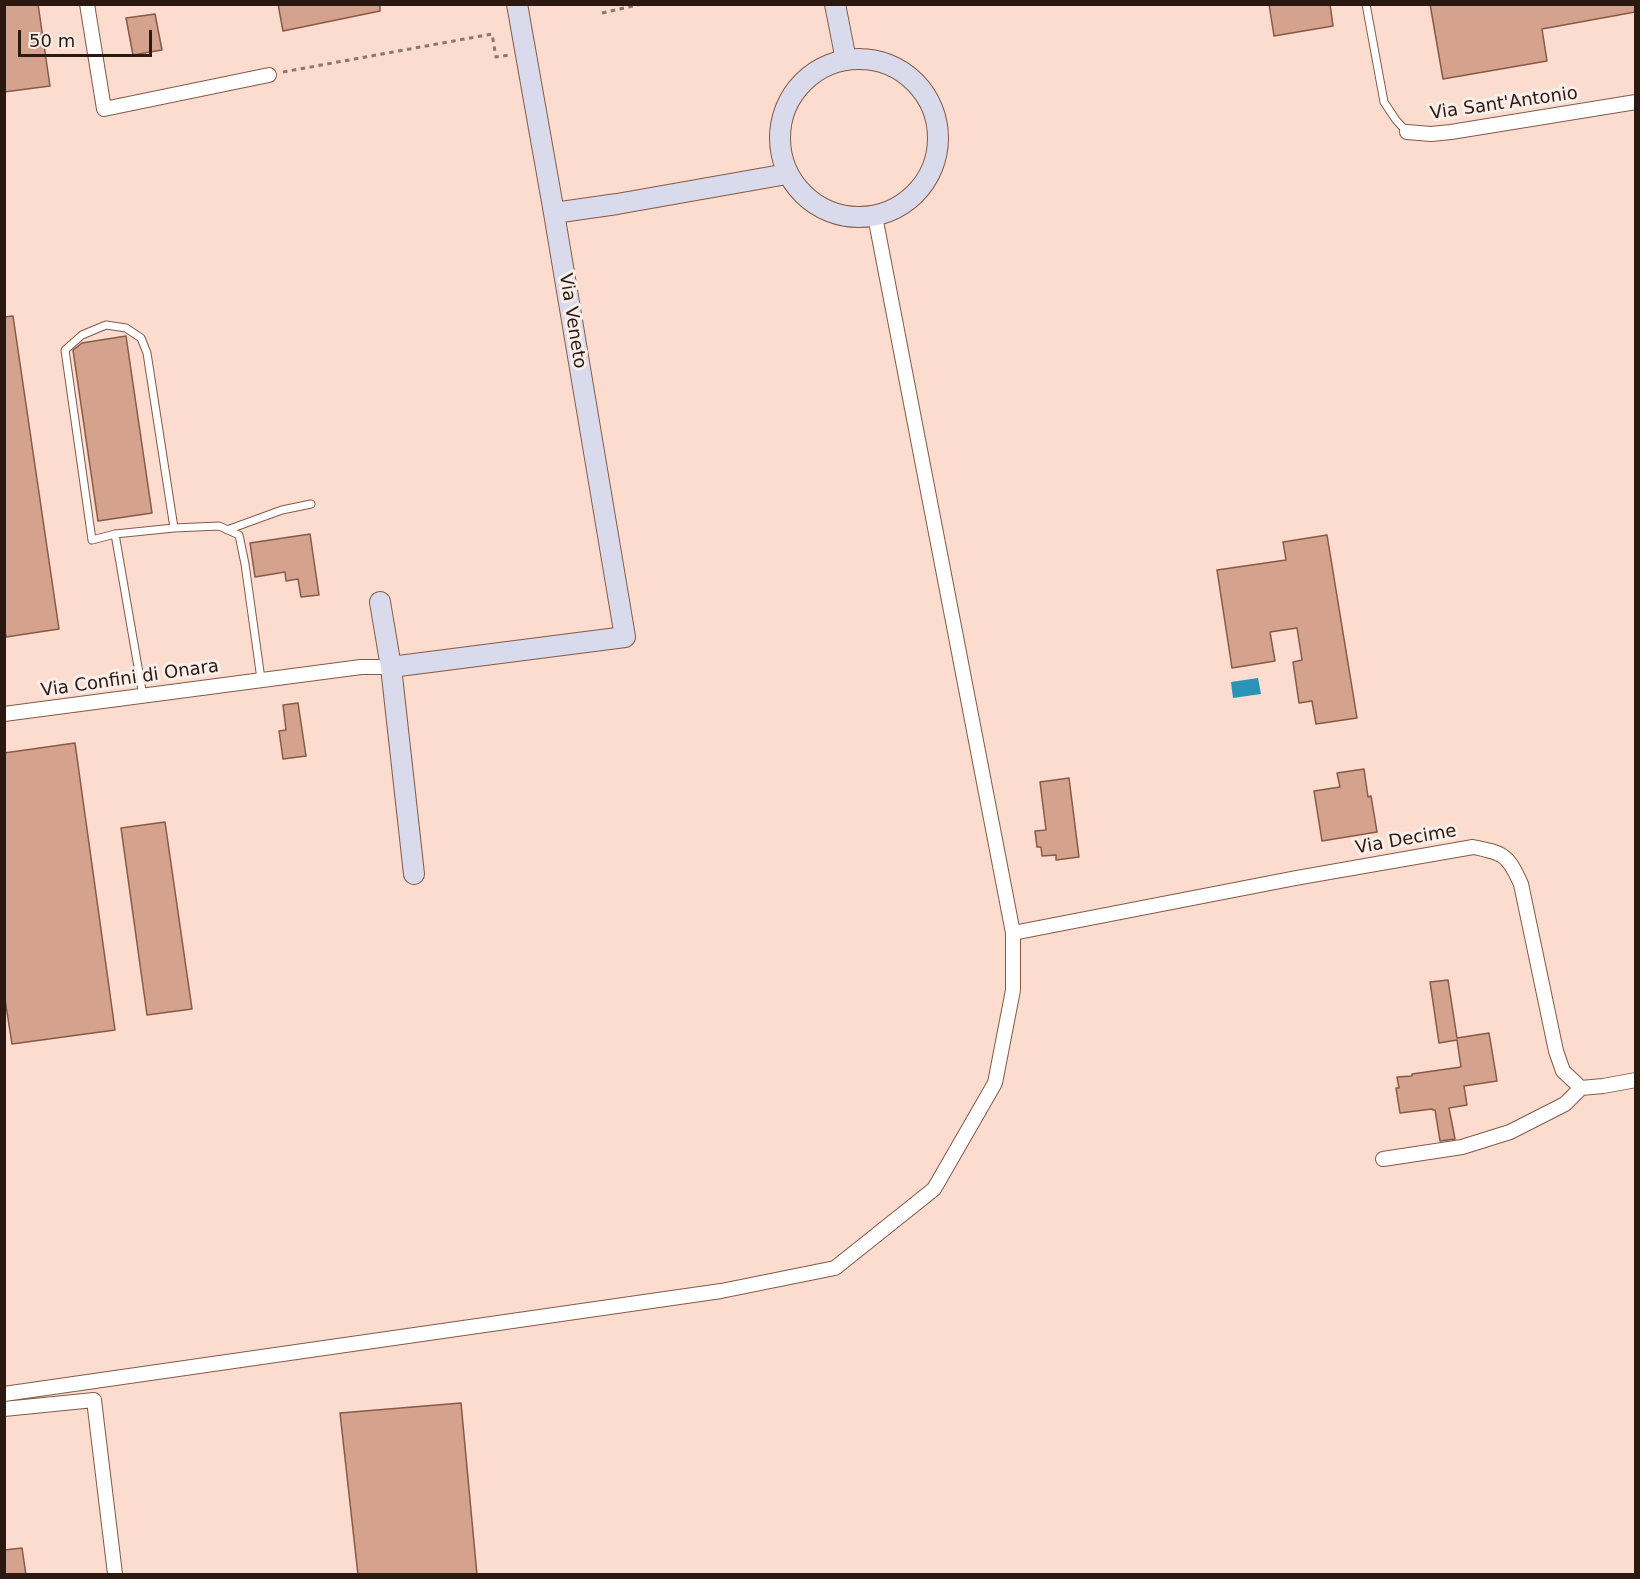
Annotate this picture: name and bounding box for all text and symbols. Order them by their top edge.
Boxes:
scale bar [21,18,154,56]
text: 50 m [29,30,75,51]
street label: Via Sant'Antonio [1429,83,1579,125]
street label: Via Veneto [554,272,590,370]
street label: Via Confini di Onara [40,656,220,702]
street label: Via Decime [1354,820,1458,860]

